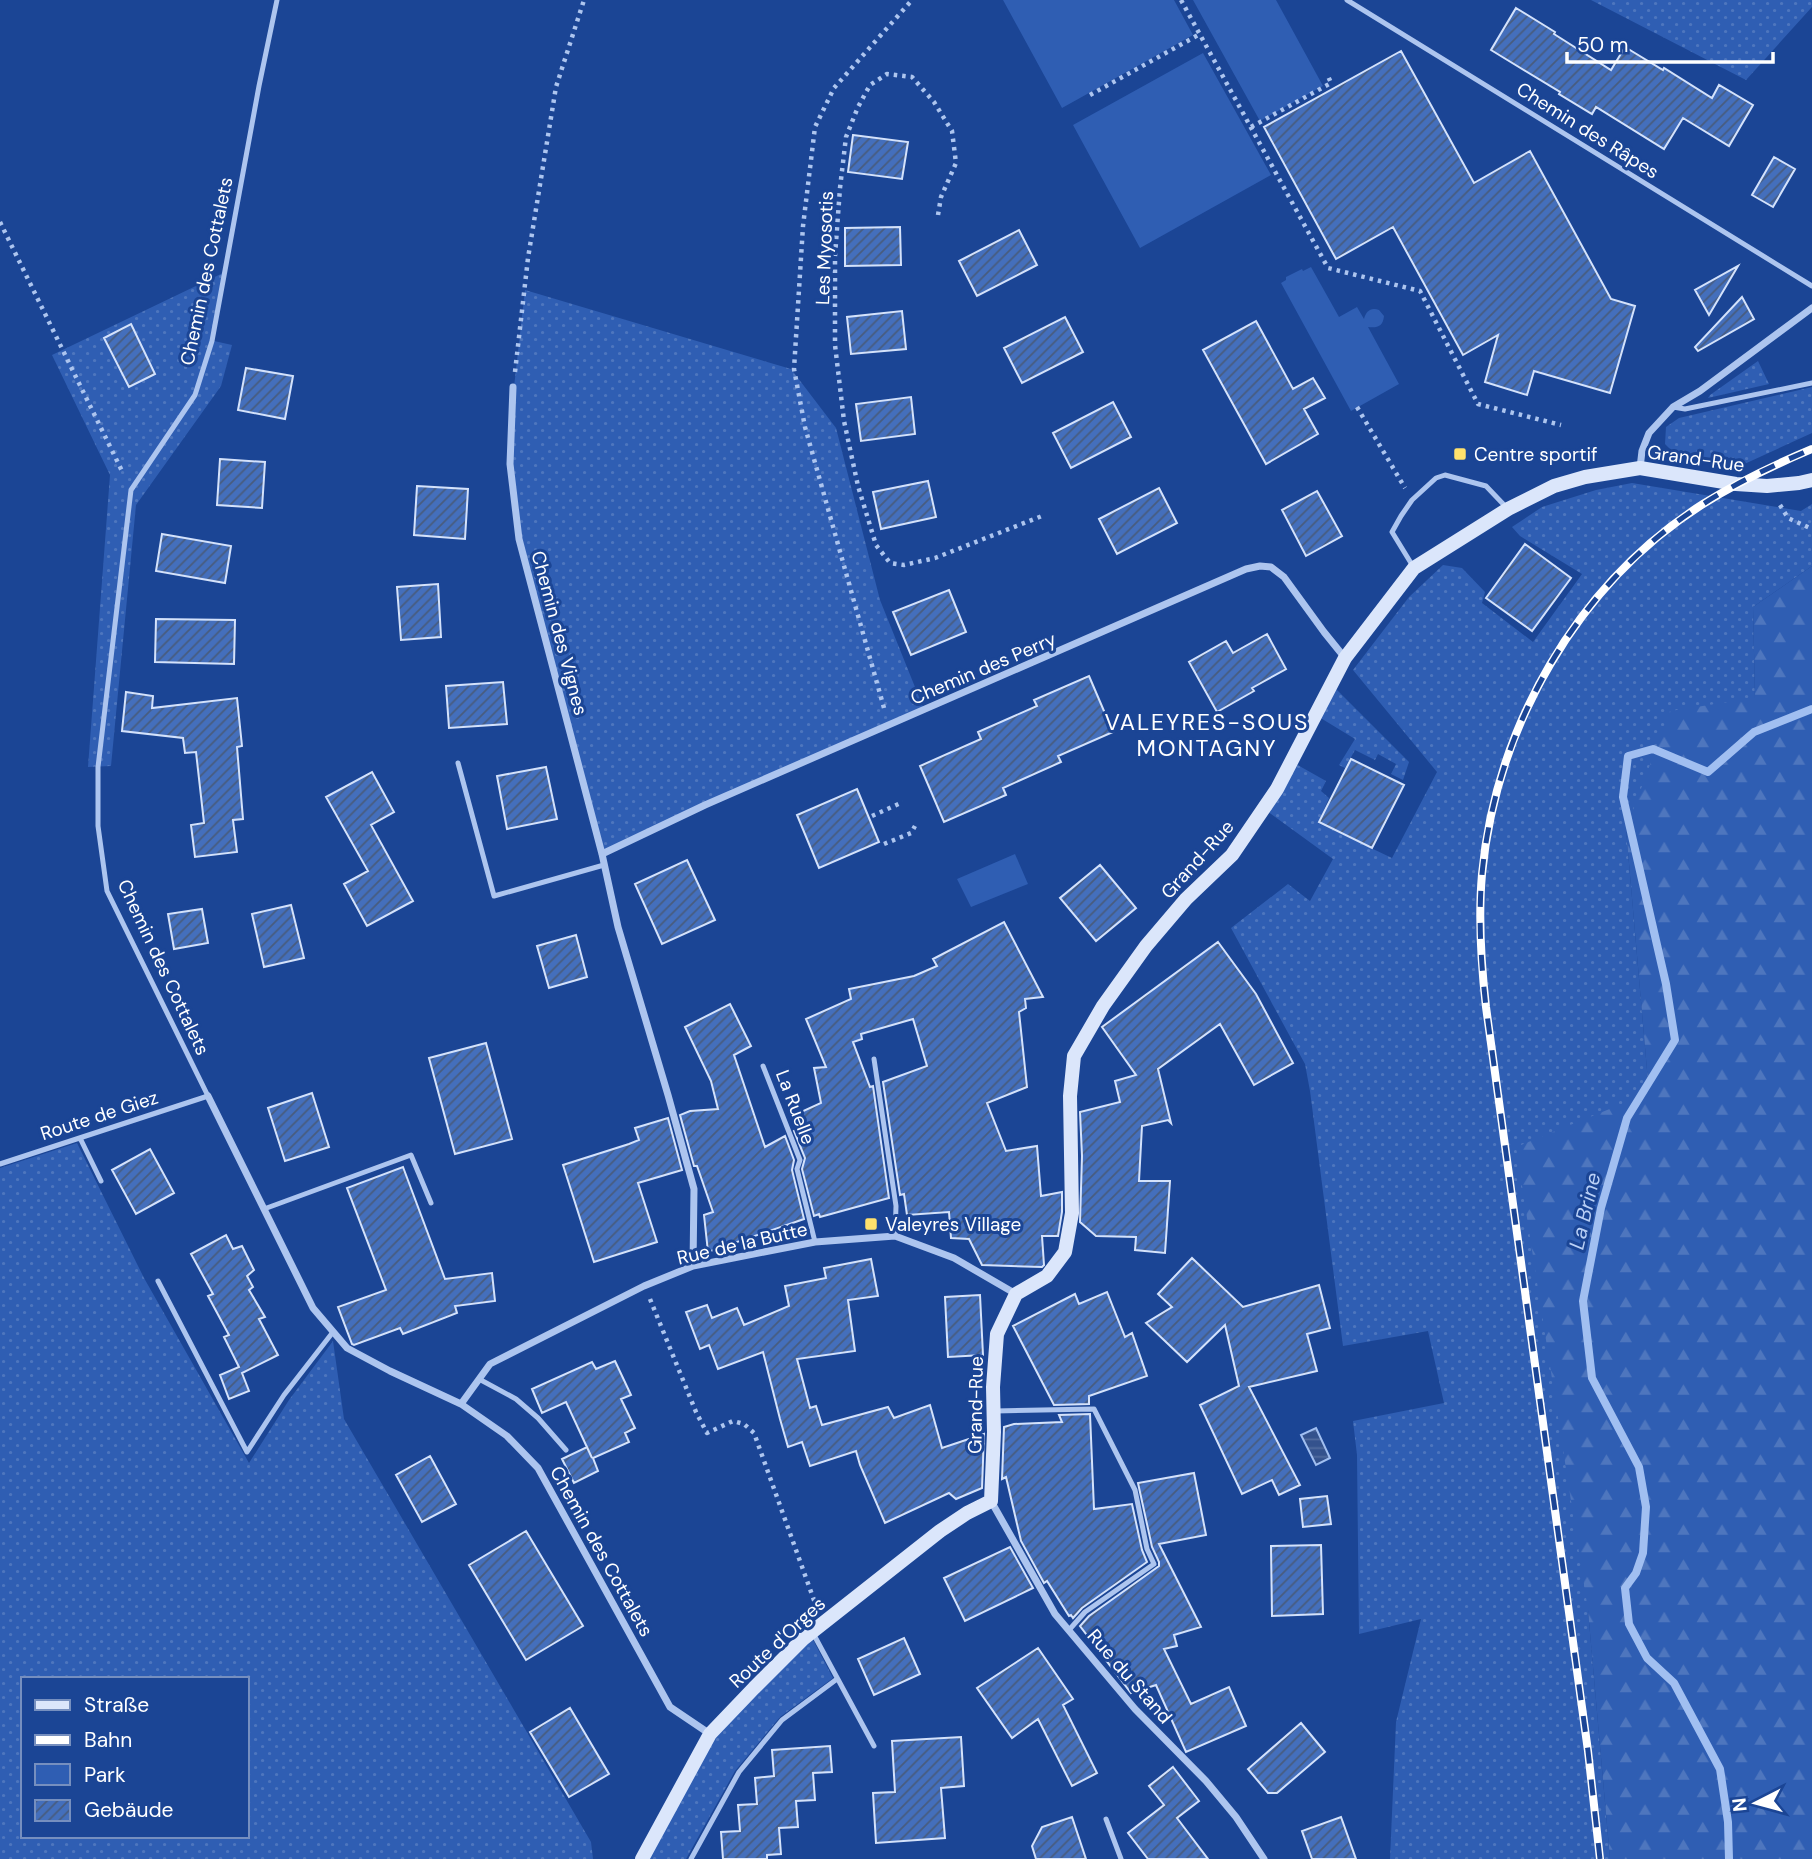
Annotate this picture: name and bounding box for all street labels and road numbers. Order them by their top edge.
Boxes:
street label: Chemin des Râpes [1512,76,1664,184]
street label: Chemin des Cottalets [174,175,239,367]
street label: Les Myosotis [810,191,839,305]
street label: Grand-Rue [1646,439,1746,478]
street label: Chemin des Vignes [526,548,593,718]
street label: Chemin des Perry [907,626,1060,710]
street label: Grand-Rue [1155,815,1239,904]
street label: Chemin des Cottalets [112,875,215,1059]
street label: La Ruelle [770,1066,821,1148]
street label: Route de Giez [37,1085,161,1146]
street label: Rue de la Butte [674,1216,810,1271]
street label: Grand-Rue [962,1356,989,1454]
street label: Chemin des Cottalets [544,1461,659,1641]
street label: Route d'Orges [724,1591,831,1693]
street label: Rue du Stand [1082,1624,1178,1729]

